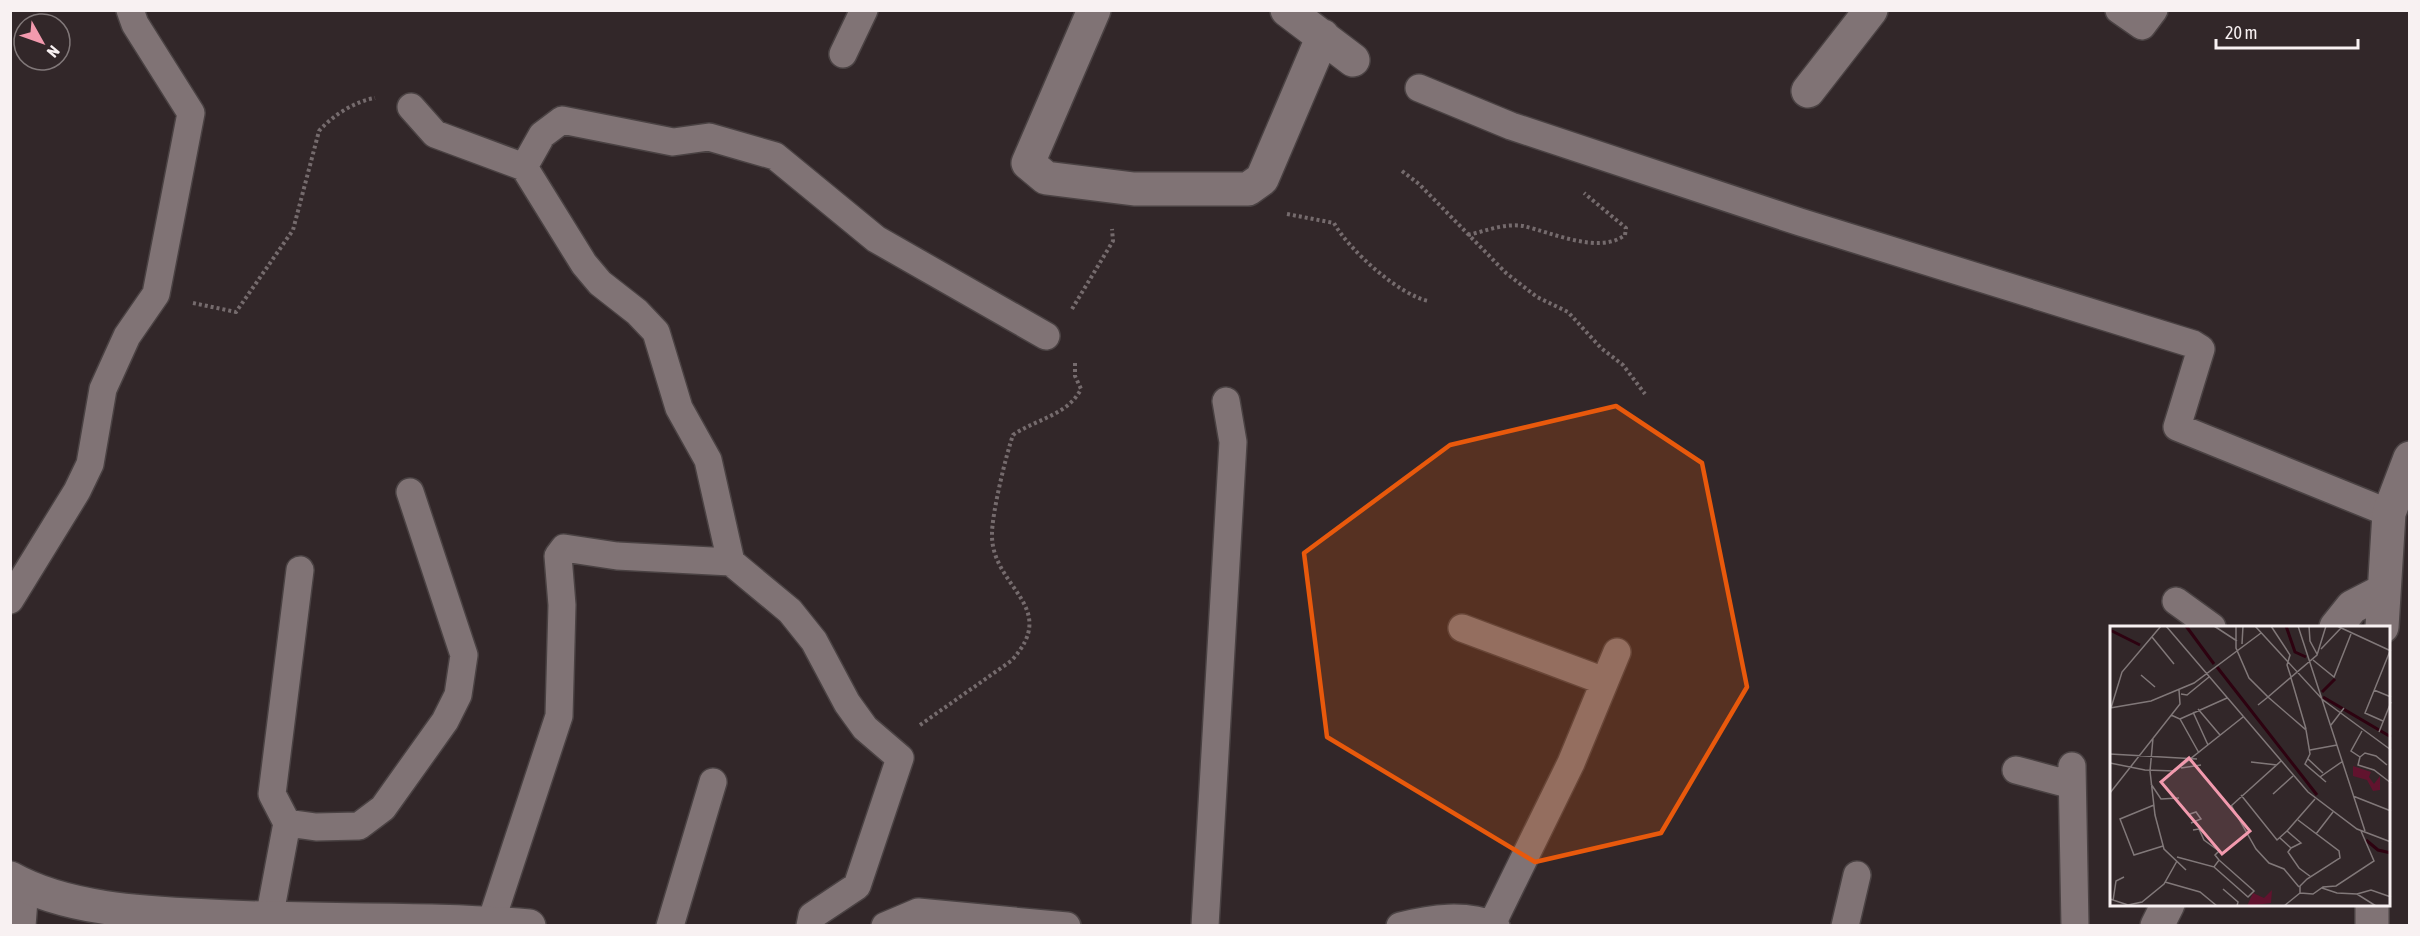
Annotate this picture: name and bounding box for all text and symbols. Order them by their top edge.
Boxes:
north arrow [12,12,72,72]
scale bar [2216,12,2358,50]
text: 20 m [2225,22,2257,43]
text: N [44,42,63,61]
inset map [2110,626,2390,906]

